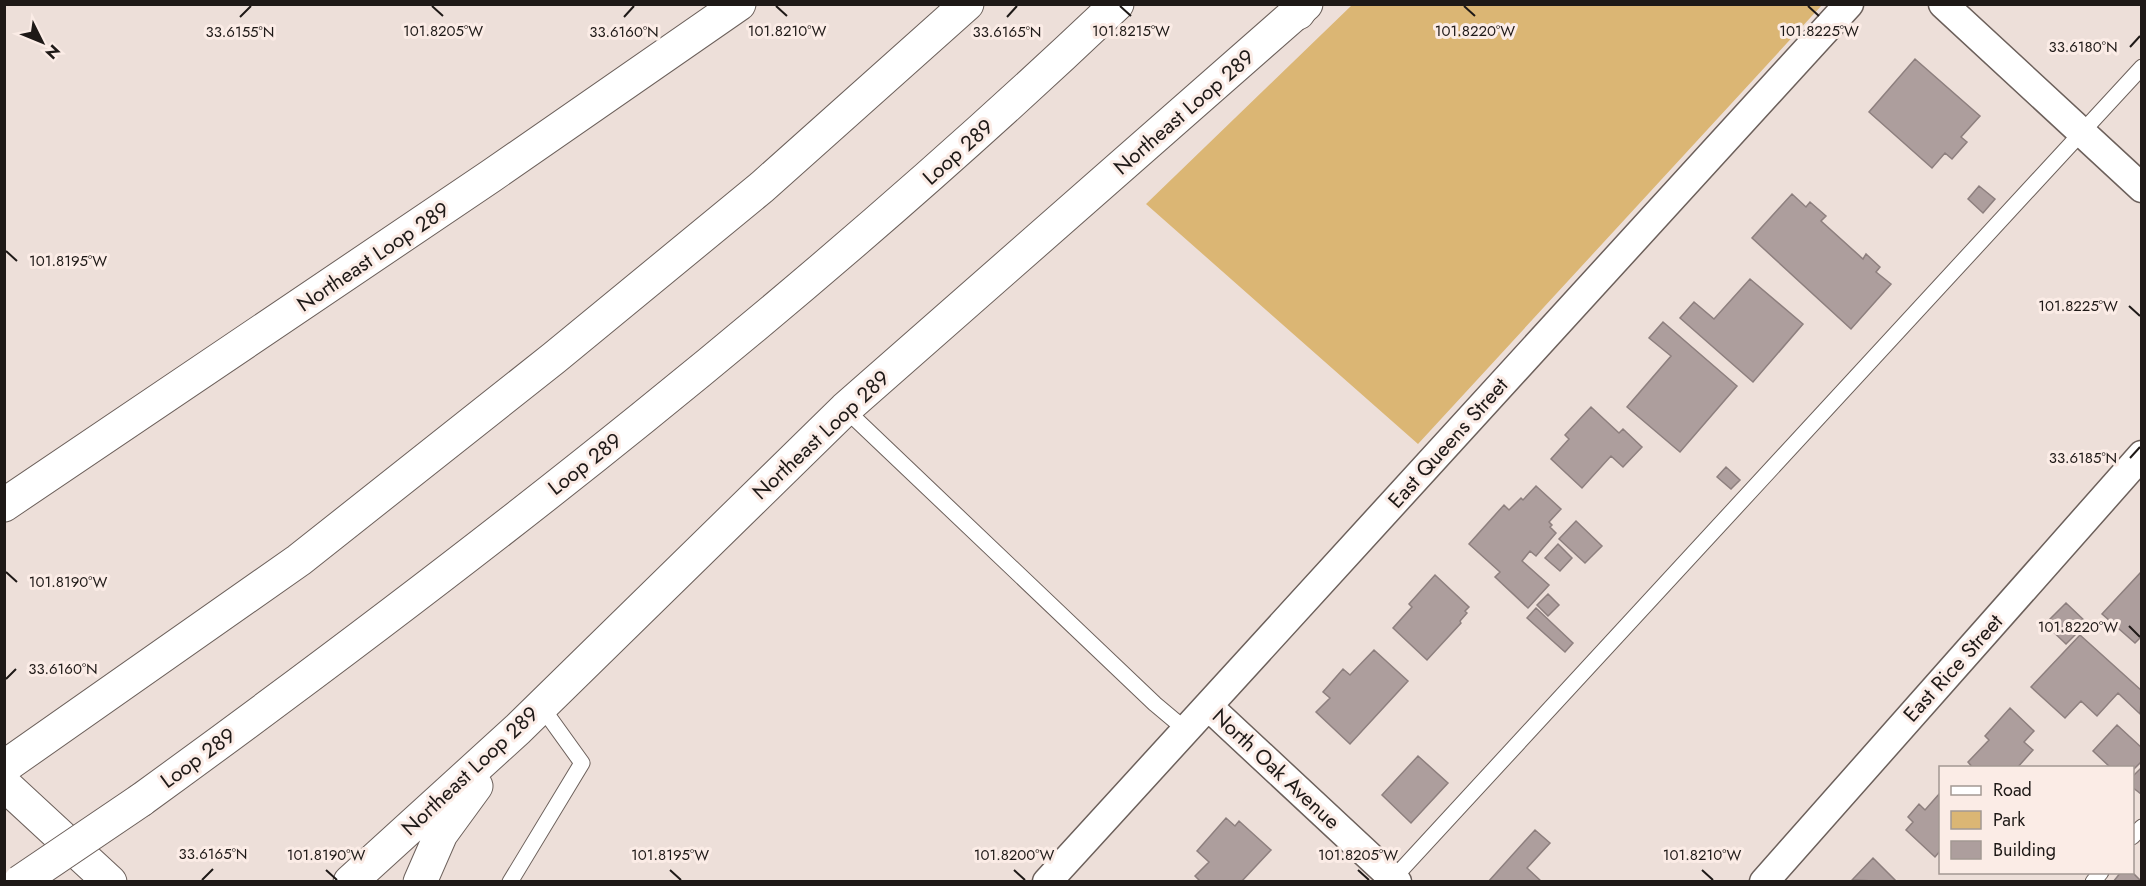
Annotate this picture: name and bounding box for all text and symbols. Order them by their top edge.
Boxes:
north arrow [12,12,72,72]
text: 101.8205°W [403,20,483,42]
text: 101.8210°W [748,20,826,42]
text: 101.8215°W [1092,20,1170,42]
text: 101.8220°W [1435,20,1515,42]
text: 101.8225°W [1779,20,1859,42]
text: 33.6155°N [206,21,274,43]
text: 33.6160°N [589,21,659,43]
text: 33.6165°N [973,21,1041,43]
text: 33.6180°N [2048,36,2118,58]
text: N [40,39,65,64]
street label: Northeast Loop 289 [1107,42,1261,182]
street label: Loop 289 [916,112,1000,192]
street label: Northeast Loop 289 [291,195,455,319]
text: 101.8195°W [29,250,107,272]
text: 101.8225°W [2038,295,2118,317]
street label: Northeast Loop 289 [746,363,896,507]
street label: East Queens Street [1381,371,1515,515]
street label: Loop 289 [542,426,628,502]
text: 33.6185°N [2049,447,2117,469]
text: 101.8190°W [29,571,107,593]
street label: East Rice Street [1896,607,2010,729]
text: 101.8220°W [2038,616,2118,638]
text: 33.6160°N [28,658,98,680]
street label: Northeast Loop 289 [395,699,545,843]
street label: North Oak Avenue [1205,702,1347,836]
street label: Loop 289 [154,721,242,795]
legend [1939,766,2134,874]
text: Road [1993,777,2032,803]
text: Park [1993,807,2025,833]
text: Building [1993,837,2056,863]
text: 33.6165°N [179,843,247,865]
text: 101.8190°W [287,844,365,866]
text: 101.8195°W [631,844,709,866]
text: 101.8200°W [974,844,1055,866]
text: 101.8205°W [1318,844,1398,866]
text: 101.8210°W [1663,844,1741,866]

